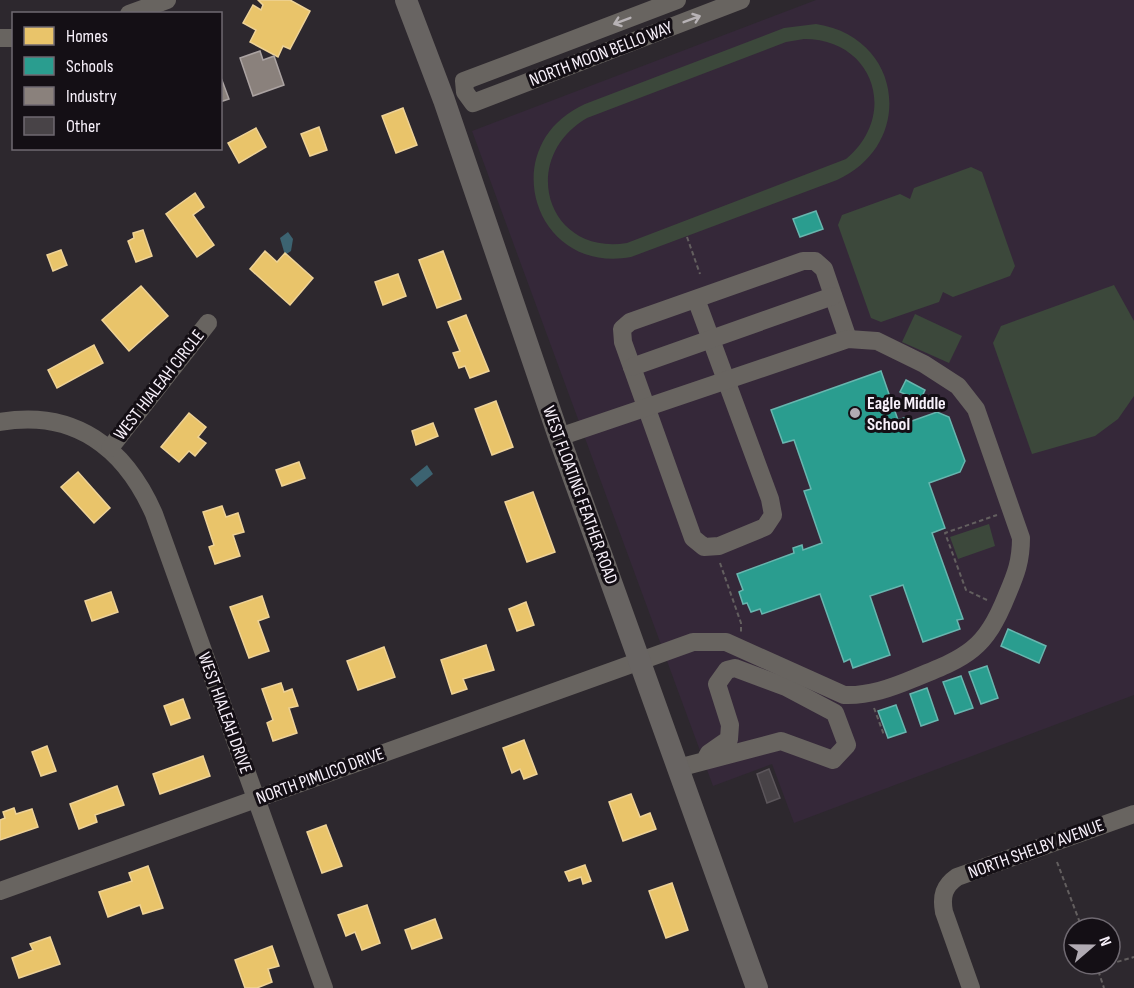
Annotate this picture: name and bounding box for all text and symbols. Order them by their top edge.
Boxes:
legend [12,12,222,150]
one-way arrow [682,13,700,24]
one-way arrow [613,16,632,27]
street label: NORTH MOON BELLO WAY [526,17,676,91]
text: Homes [66,26,108,47]
text: Schools [66,56,113,77]
text: Industry [66,86,117,107]
text: Other [66,116,100,137]
street label: WEST HIALEAH CIRCLE [109,326,209,444]
place label: Eagle Middle School [867,393,946,435]
street label: WEST FLOATING FEATHER ROAD [538,403,622,587]
marker: Eagle Middle School [848,406,862,420]
street label: WEST HIALEAH DRIVE [193,650,257,776]
street label: NORTH PIMLICO DRIVE [253,743,387,809]
street label: NORTH SHELBY AVENUE [965,815,1107,883]
north arrow [1062,916,1122,976]
text: N [1094,934,1115,949]

